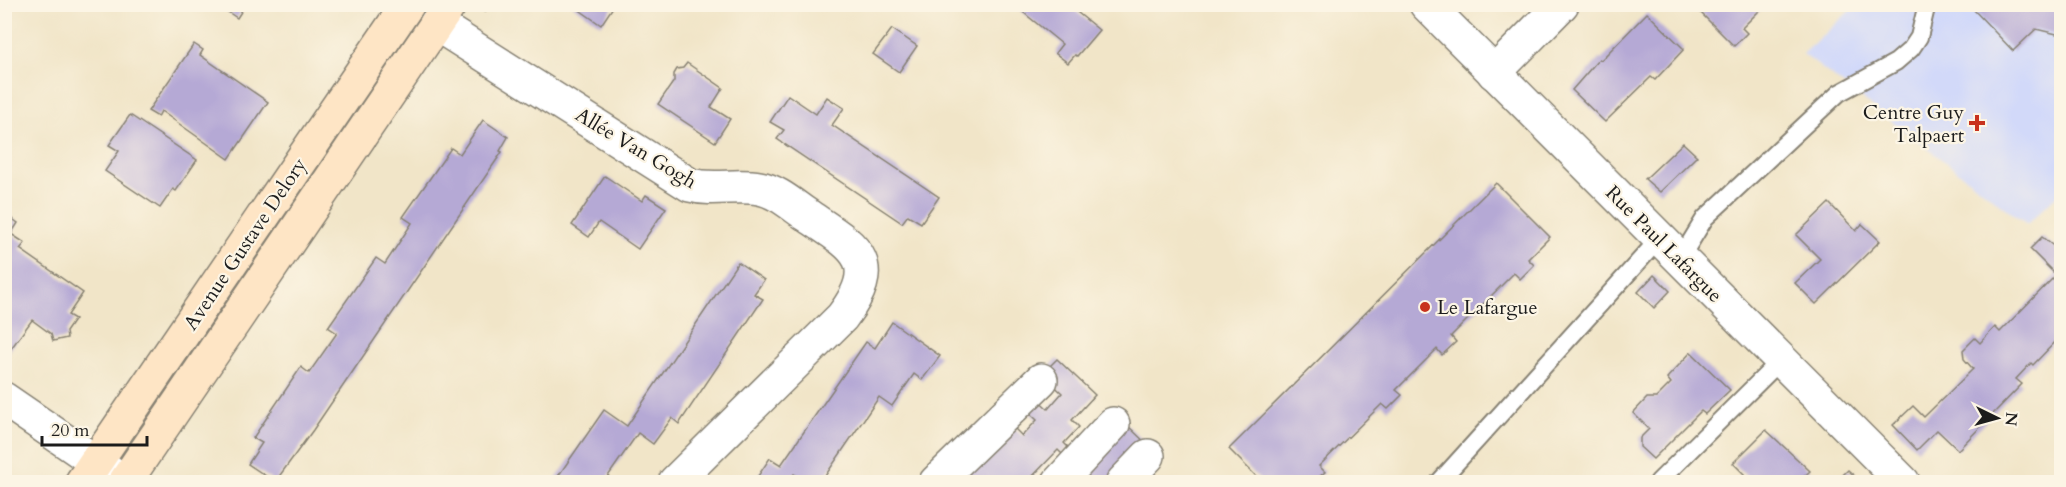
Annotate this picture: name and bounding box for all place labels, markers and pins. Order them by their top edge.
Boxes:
place label: Centre Guy Talpaert [1863,99,1965,149]
marker: Centre Guy Talpaert [1968,114,1986,132]
place label: Le Lafargue [1437,294,1538,321]
marker: Le Lafargue [1418,300,1432,314]

